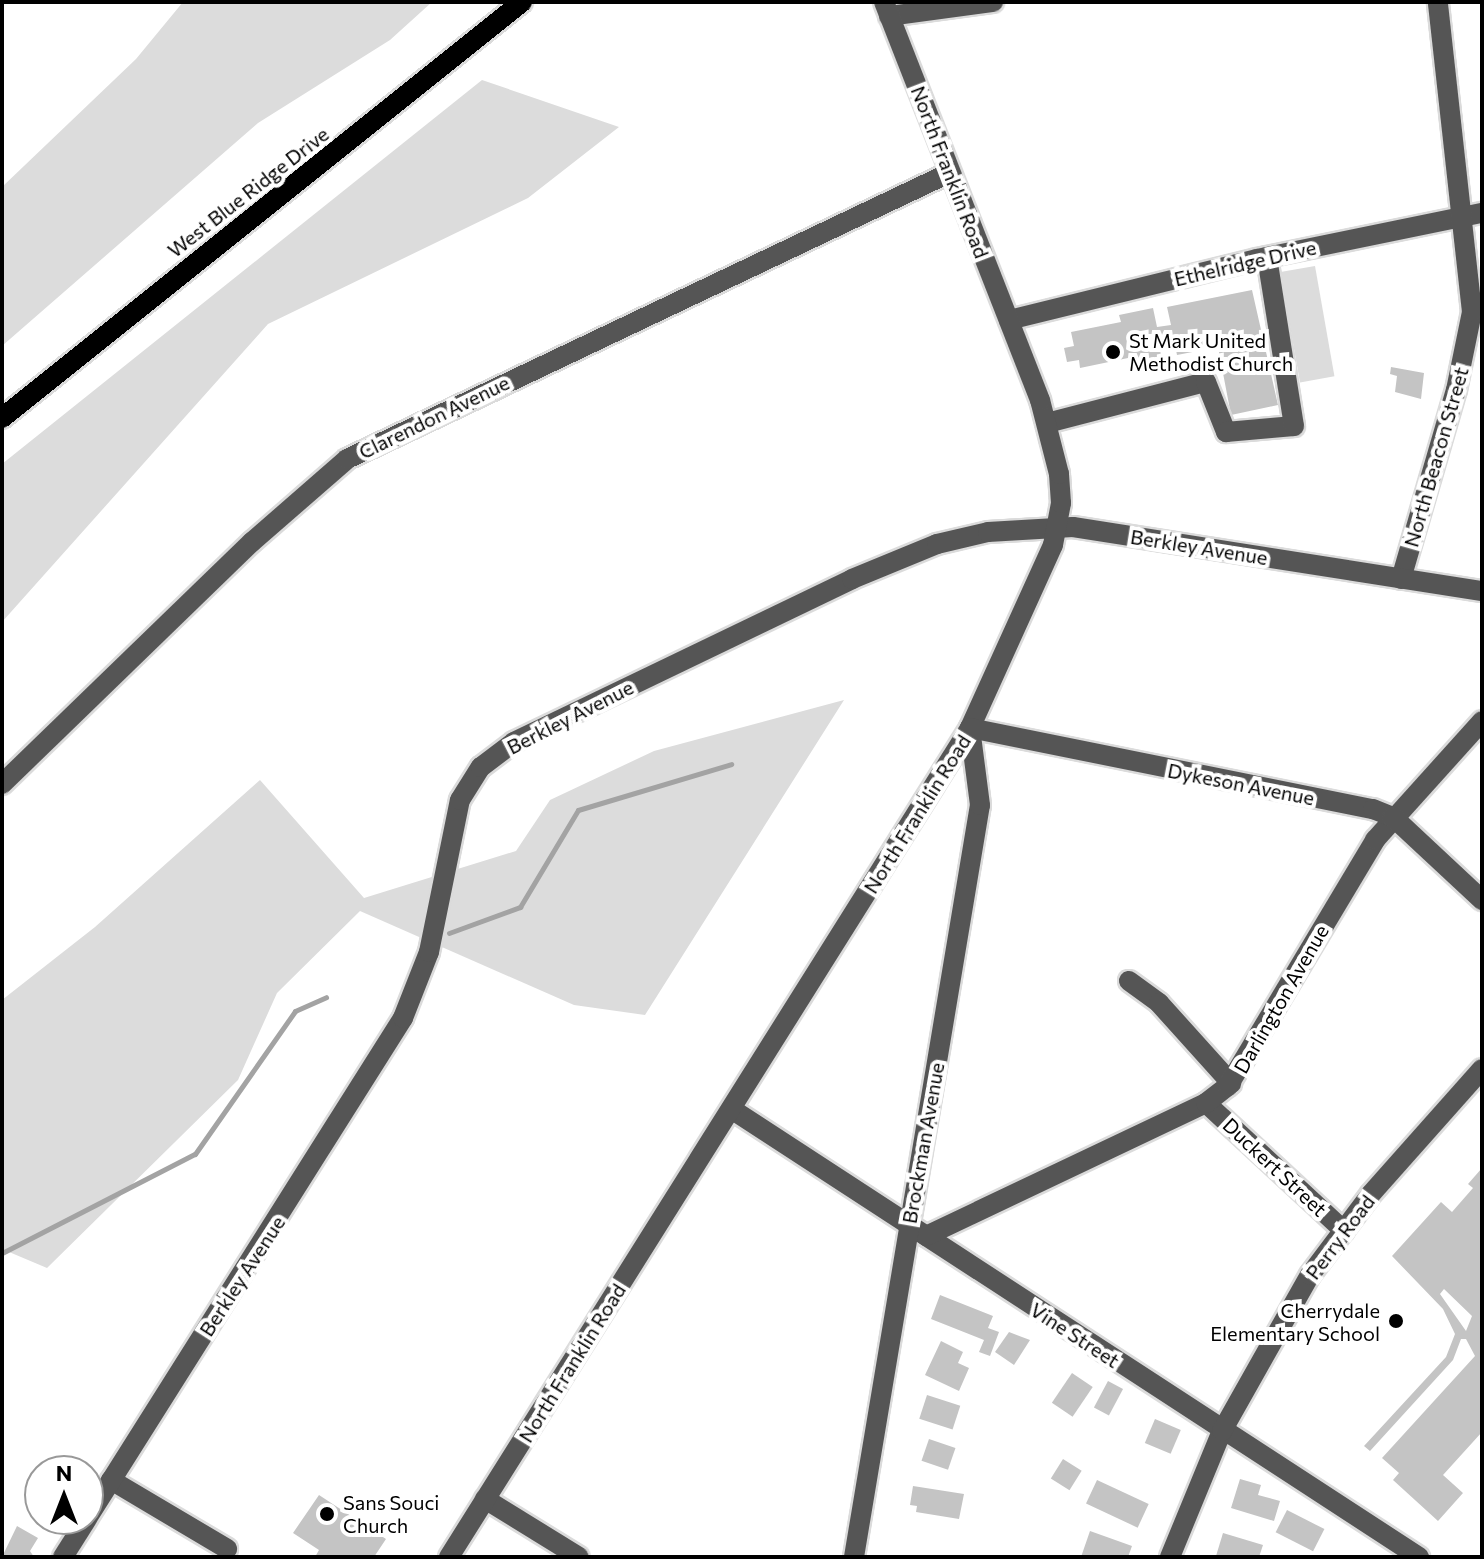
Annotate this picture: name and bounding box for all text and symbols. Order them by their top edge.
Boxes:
street label: North Franklin Road [906,83,994,261]
street label: West Blue Ridge Drive [163,122,333,262]
street label: Ethelridge Drive [1172,235,1318,291]
place label: St Mark United Methodist Church [1129,328,1293,375]
marker: St Mark United Methodist Church [1104,343,1122,361]
street label: North Beacon Street [1399,364,1473,550]
street label: Clarendon Avenue [355,370,513,464]
street label: Berkley Avenue [1129,524,1269,570]
street label: Berkley Avenue [503,675,637,759]
street label: North Franklin Road [858,730,976,898]
street label: Dykeson Avenue [1166,758,1316,810]
street label: Darlington Avenue [1229,920,1333,1078]
street label: Brockman Avenue [897,1061,949,1225]
street label: Duckert Street [1218,1113,1332,1221]
street label: Perry Road [1300,1190,1380,1284]
street label: Berkley Avenue [194,1211,290,1341]
street label: North Franklin Road [513,1279,631,1447]
street label: Vine Street [1026,1297,1124,1373]
place label: Cherrydale Elementary School [1210,1298,1380,1345]
marker: Cherrydale Elementary School [1387,1312,1405,1330]
north arrow [24,1455,104,1535]
text: N [56,1459,72,1486]
place label: Sans Souci Church [343,1490,439,1537]
marker: Sans Souci Church [318,1505,336,1523]

